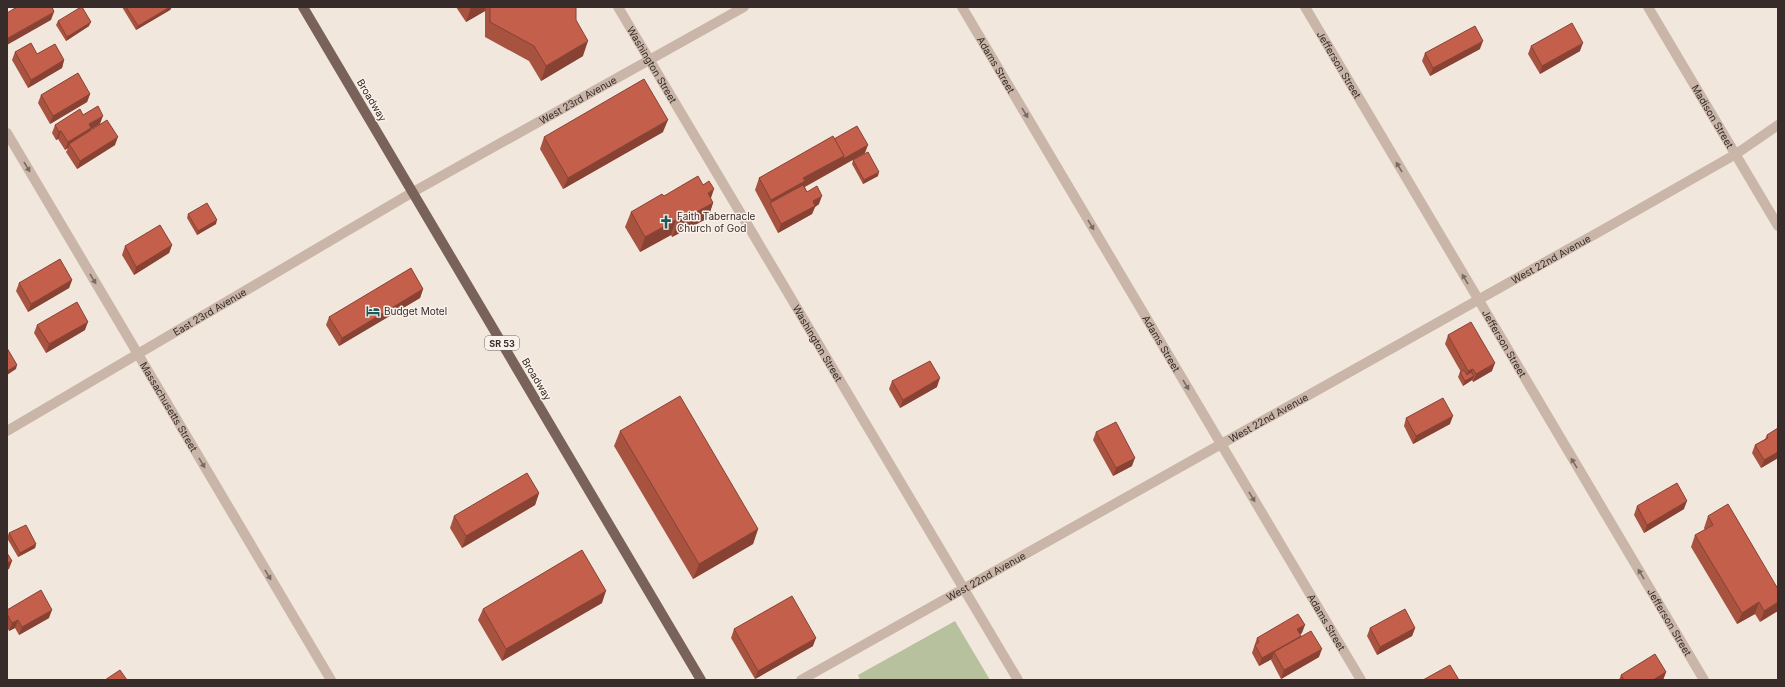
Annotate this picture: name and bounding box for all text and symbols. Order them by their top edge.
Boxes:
street label: Washington Street [625,24,680,106]
street label: Jefferson Street [1315,29,1364,101]
street label: Adams Street [975,34,1018,96]
street label: West 23rd Avenue [537,73,619,126]
street label: Broadway [355,77,390,124]
street label: Madison Street [1689,82,1737,151]
one-way arrow [1021,108,1029,118]
one-way arrow [23,161,30,173]
one-way arrow [1395,161,1402,173]
place label: Faith Tabernacle Church of God [677,210,756,234]
church icon: Faith Tabernacle Church of God [658,214,674,230]
one-way arrow [1088,219,1095,231]
street label: West 22nd Avenue [1509,232,1593,286]
one-way arrow [1461,273,1468,285]
one-way arrow [89,274,97,284]
street label: East 23rd Avenue [171,285,248,338]
hotel icon: Budget Motel [365,303,381,319]
street label: Washington Street [790,303,845,384]
place label: Budget Motel [384,305,447,317]
street label: Jefferson Street [1480,307,1529,380]
street label: Adams Street [1140,313,1183,374]
road number: SR 53 [485,336,519,350]
street label: Broadway [520,356,555,403]
street label: Massachusetts Street [138,360,201,454]
one-way arrow [1182,379,1189,391]
street label: West 22nd Avenue [1227,391,1310,445]
one-way arrow [198,458,206,468]
one-way arrow [1570,458,1578,468]
one-way arrow [1248,491,1255,503]
street label: West 22nd Avenue [944,549,1028,603]
one-way arrow [1637,568,1644,580]
one-way arrow [265,569,272,581]
street label: Jefferson Street [1645,586,1695,658]
street label: Adams Street [1305,592,1348,653]

